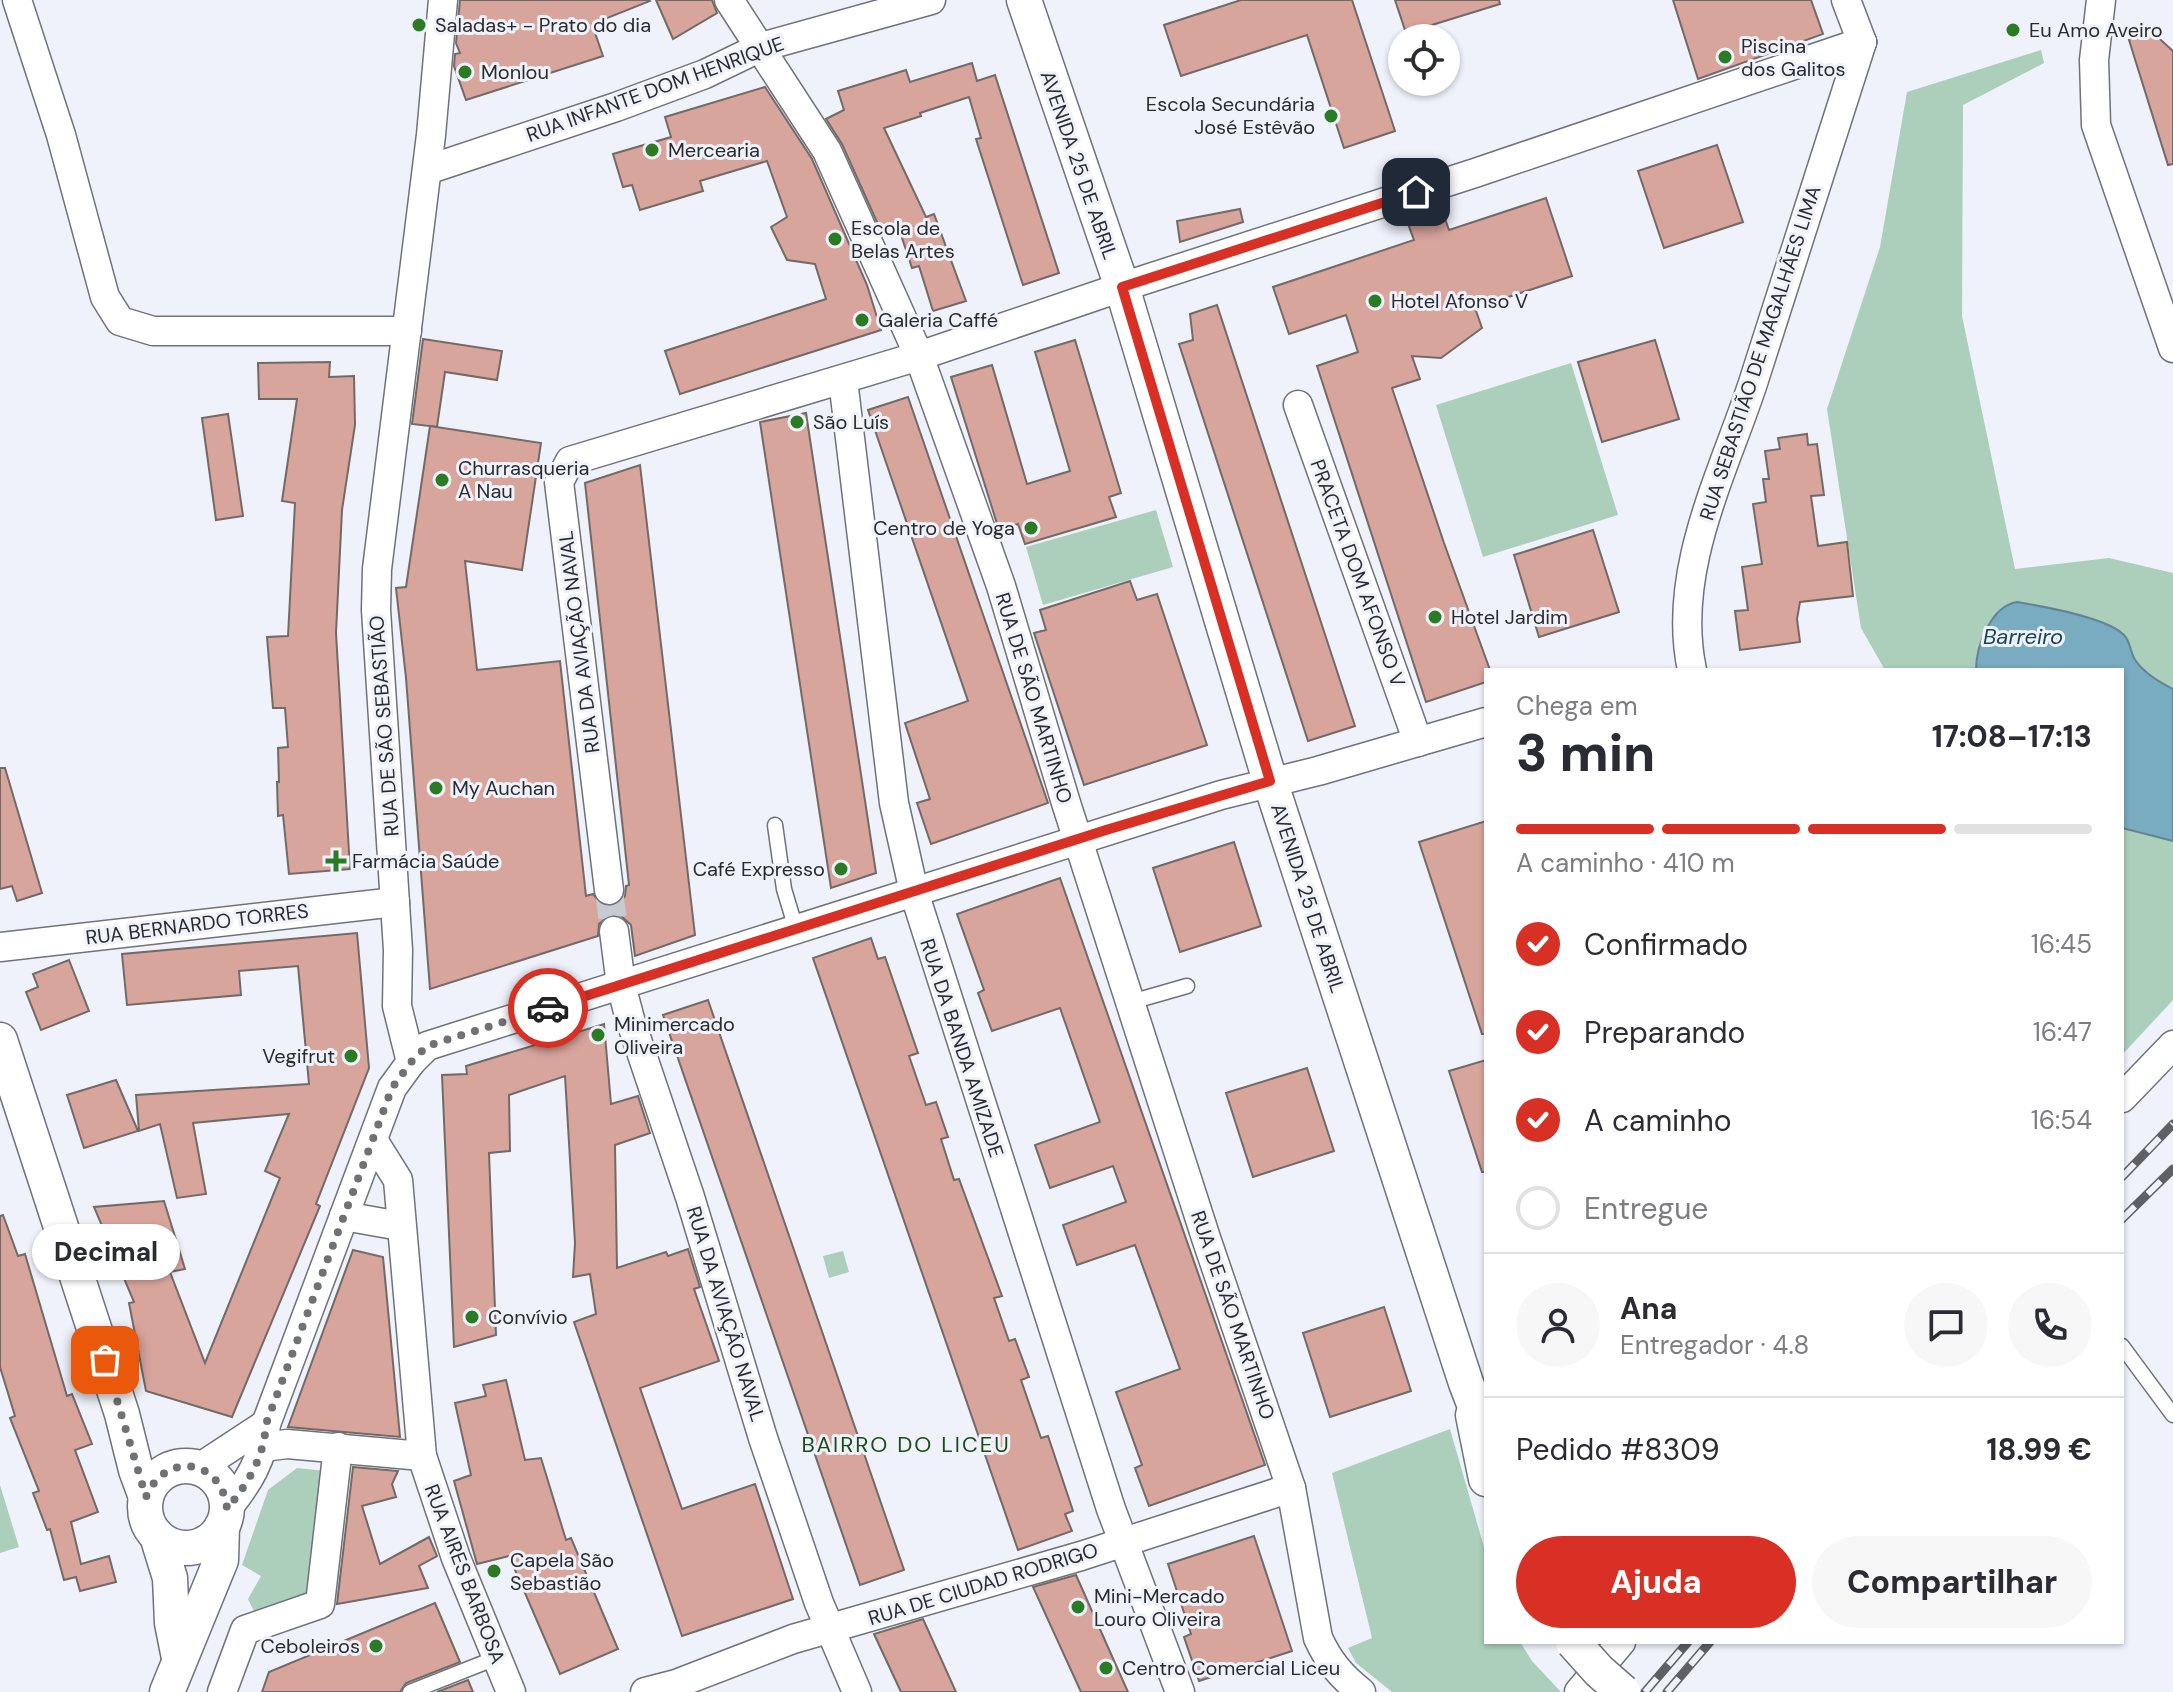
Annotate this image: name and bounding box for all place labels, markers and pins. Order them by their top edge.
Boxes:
place label: Saladas+ - Prato do dia [435,12,651,38]
marker: Saladas+ - Prato do dia [410,16,428,34]
place label: Eu Amo Aveiro [2029,17,2163,43]
marker: Eu Amo Aveiro [2004,21,2022,39]
place label: Piscina dos Galitos [1741,33,1846,82]
marker: Piscina dos Galitos [1716,48,1734,66]
place label: Monlou [481,59,549,85]
marker: Monlou [456,63,474,81]
place label: Escola Secundária José Estêvão [1146,91,1315,140]
marker: Escola Secundária José Estêvão [1322,107,1340,125]
place label: Mercearia [668,137,760,163]
marker: Mercearia [643,141,661,159]
pin [1382,158,1450,226]
place label: Escola de Belas Artes [851,215,955,264]
marker: Escola de Belas Artes [826,230,844,248]
place label: Hotel Afonso V [1391,288,1528,314]
marker: Hotel Afonso V [1366,292,1384,310]
place label: Galeria Caffé [878,307,998,333]
marker: Galeria Caffé [853,311,871,329]
place label: São Luís [813,409,889,435]
marker: São Luís [788,413,806,431]
place label: Churrasqueria A Nau [458,455,589,504]
marker: Churrasqueria A Nau [433,471,451,489]
place label: Centro de Yoga [873,515,1015,541]
marker: Centro de Yoga [1022,519,1040,537]
place label: Hotel Jardim [1451,604,1568,630]
marker: Hotel Jardim [1426,608,1444,626]
place label: My Auchan [452,775,555,801]
marker: My Auchan [427,779,445,797]
place label: Farmácia Saúde [352,848,499,874]
marker: Farmácia Saúde [327,852,345,870]
place label: Café Expresso [693,856,825,882]
marker: Café Expresso [832,860,850,878]
place label: Minimercado Oliveira [614,1011,735,1060]
marker: Minimercado Oliveira [589,1026,607,1044]
place label: Vegifrut [262,1043,335,1069]
marker: Vegifrut [342,1047,360,1065]
callout: Decimal [31,1224,179,1280]
place label: Convívio [488,1304,568,1330]
marker: Convívio [463,1308,481,1326]
pin [71,1326,139,1394]
place label: Capela São Sebastião [510,1547,614,1596]
marker: Capela São Sebastião [485,1562,503,1580]
place label: Mini-Mercado Louro Oliveira [1094,1583,1225,1632]
marker: Mini-Mercado Louro Oliveira [1069,1598,1087,1616]
place label: Ceboleiros [260,1633,360,1659]
marker: Ceboleiros [367,1637,385,1655]
place label: Centro Comercial Liceu [1122,1655,1340,1681]
marker: Centro Comercial Liceu [1097,1659,1115,1677]

